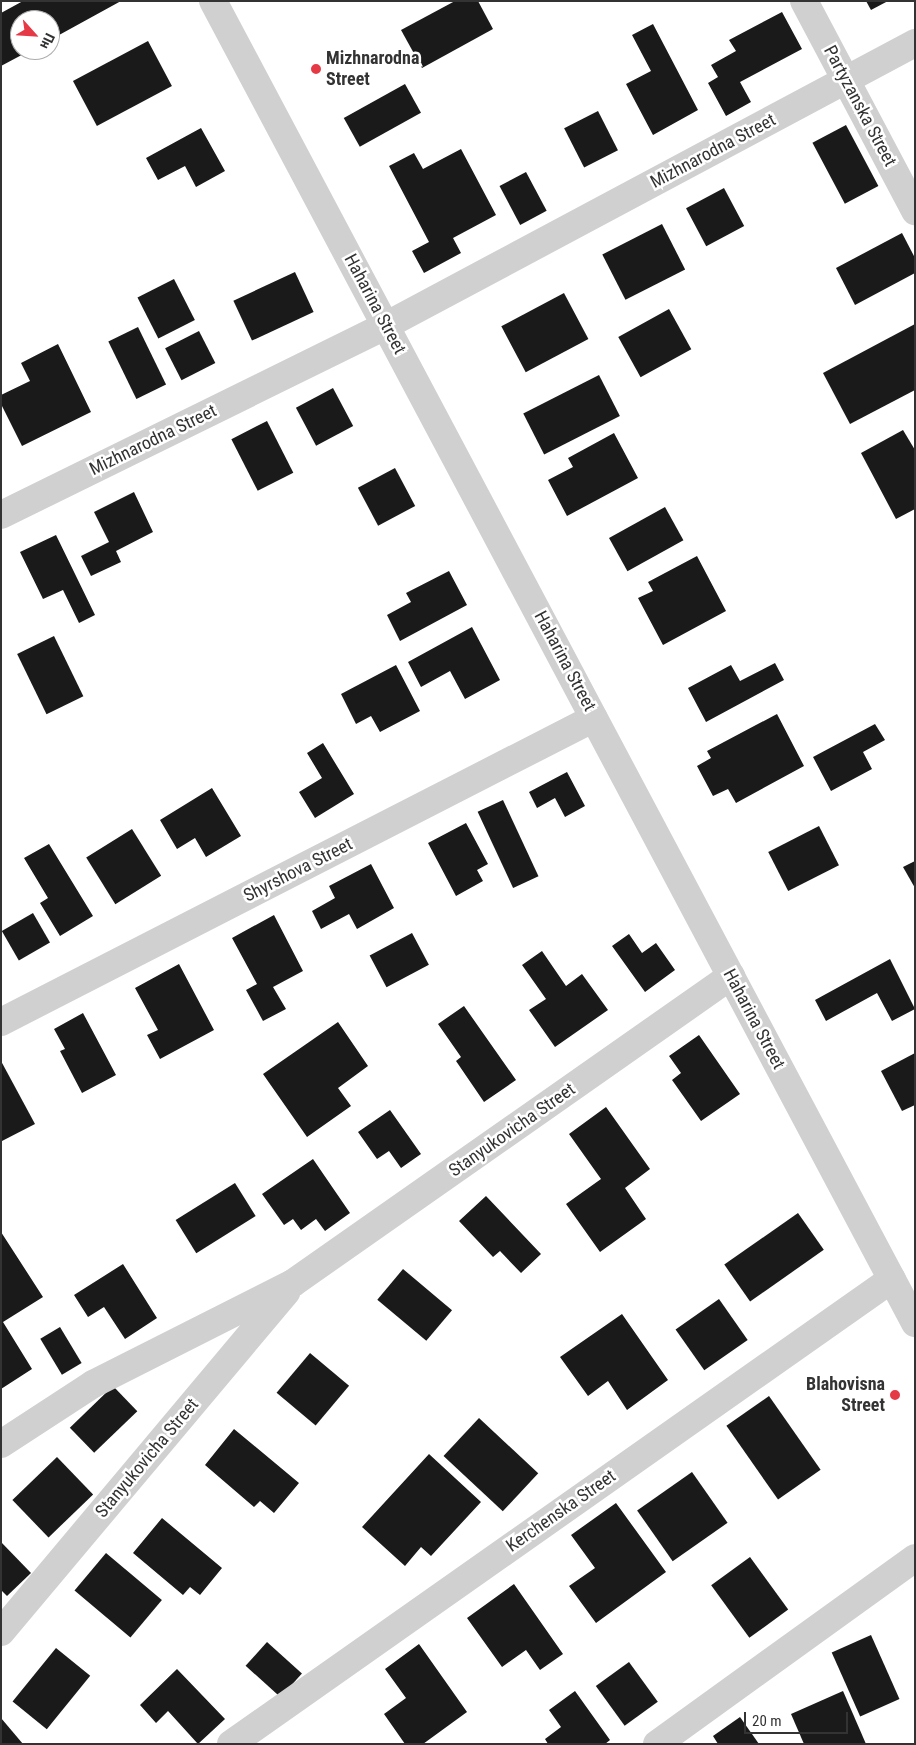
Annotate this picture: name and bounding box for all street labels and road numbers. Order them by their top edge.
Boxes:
street label: Partyzanska Street [819,42,901,170]
street label: Mizhnarodna Street [647,109,779,193]
street label: Haharina Street [340,250,410,358]
street label: Mizhnarodna Street [86,400,220,480]
street label: Haharina Street [530,607,600,715]
street label: Shyrshova Street [240,833,356,907]
street label: Haharina Street [719,965,789,1073]
street label: Stanyukovicha Street [445,1078,579,1182]
street label: Stanyukovicha Street [91,1394,203,1522]
street label: Kerchenska Street [502,1465,620,1557]

